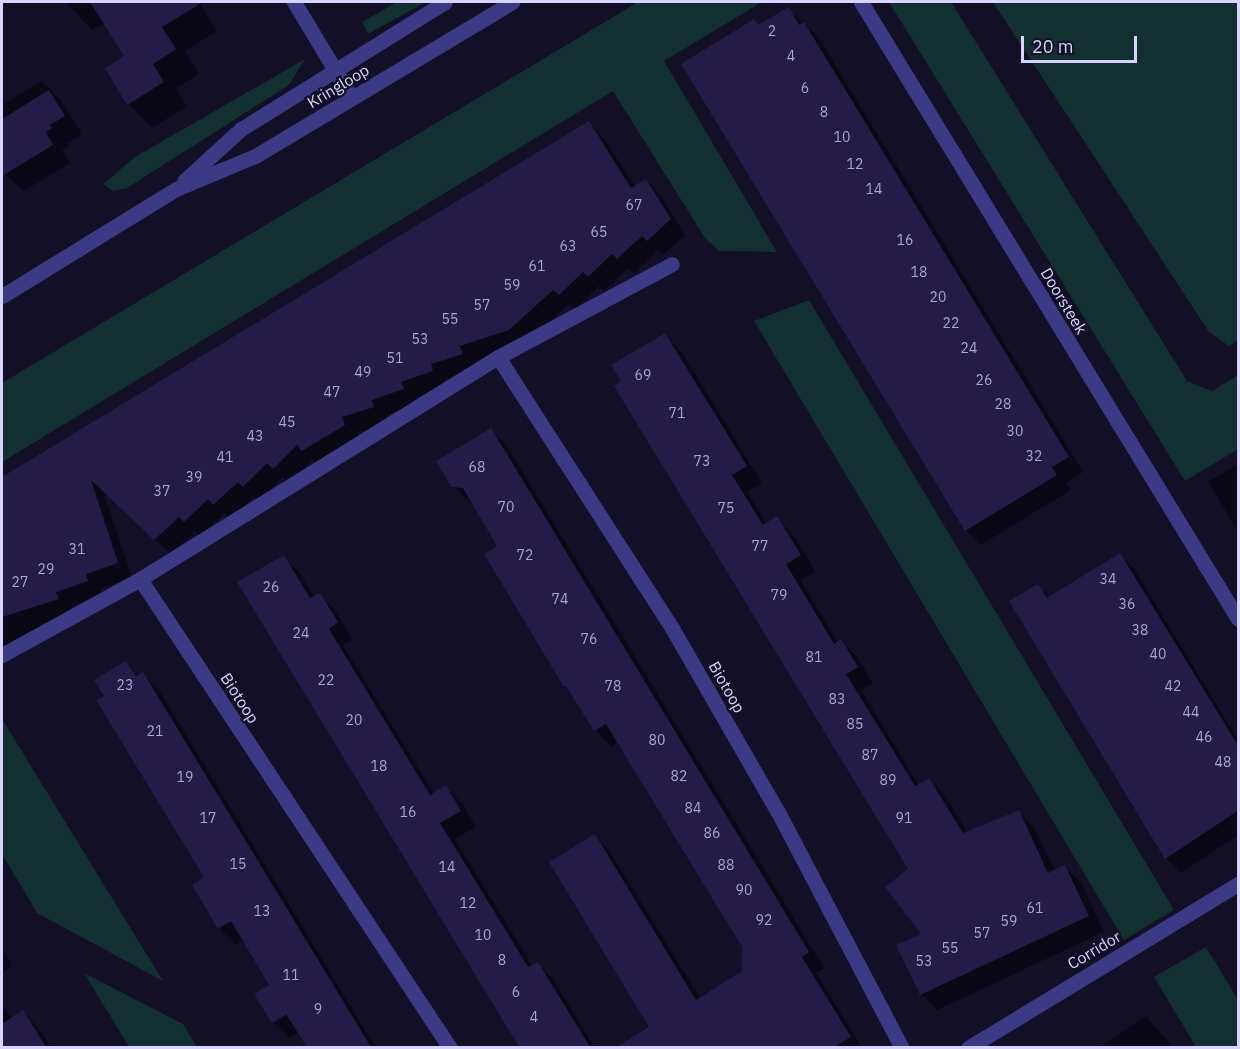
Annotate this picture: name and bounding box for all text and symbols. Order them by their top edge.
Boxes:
house number: 2 [768,23,776,39]
scale bar [1024,24,1140,62]
text: 20 m [1032,35,1074,58]
house number: 4 [787,48,795,64]
street label: Kringloop [304,60,372,112]
house number: 6 [801,80,809,96]
house number: 8 [820,104,828,120]
house number: 10 [834,129,850,145]
house number: 12 [847,156,863,172]
house number: 14 [866,181,882,197]
house number: 67 [626,197,642,213]
house number: 65 [591,224,607,240]
house number: 16 [897,232,913,248]
house number: 63 [560,238,576,254]
house number: 61 [529,258,545,274]
house number: 18 [911,264,927,280]
street label: Doorsteek [1037,264,1091,338]
house number: 59 [504,277,520,293]
house number: 20 [930,289,946,305]
house number: 57 [474,297,490,313]
house number: 55 [442,311,458,327]
house number: 22 [943,315,959,331]
house number: 53 [412,331,428,347]
house number: 24 [961,340,977,356]
house number: 51 [387,350,403,366]
house number: 49 [355,364,371,380]
house number: 69 [635,367,651,383]
house number: 26 [976,372,992,388]
house number: 47 [324,384,340,400]
house number: 28 [995,396,1011,412]
house number: 71 [669,405,685,421]
house number: 45 [279,414,295,430]
house number: 30 [1007,423,1023,439]
house number: 43 [247,428,263,444]
house number: 32 [1026,448,1042,464]
house number: 41 [217,449,233,465]
house number: 73 [694,453,710,469]
house number: 68 [469,459,485,475]
house number: 39 [186,469,202,485]
house number: 37 [154,483,170,499]
house number: 70 [498,499,514,515]
house number: 75 [718,500,734,516]
house number: 77 [752,538,768,554]
house number: 31 [69,541,85,557]
house number: 72 [517,547,533,563]
house number: 29 [38,561,54,577]
house number: 34 [1100,571,1116,587]
house number: 27 [12,574,28,590]
house number: 26 [263,579,279,595]
house number: 79 [771,587,787,603]
house number: 74 [552,591,568,607]
house number: 36 [1119,596,1135,612]
house number: 38 [1132,622,1148,638]
house number: 24 [293,625,309,641]
house number: 76 [581,631,597,647]
house number: 40 [1150,646,1166,662]
house number: 81 [806,649,822,665]
street label: Biotoop [705,658,749,716]
street label: Biotoop [217,669,263,727]
house number: 22 [318,672,334,688]
house number: 23 [117,677,133,693]
house number: 78 [605,678,621,694]
house number: 42 [1165,678,1181,694]
house number: 83 [829,691,845,707]
house number: 44 [1183,704,1199,720]
house number: 20 [346,712,362,728]
house number: 85 [847,716,863,732]
house number: 21 [147,723,163,739]
house number: 46 [1196,729,1212,745]
house number: 80 [649,732,665,748]
house number: 87 [862,747,878,763]
house number: 48 [1215,754,1231,770]
house number: 18 [371,758,387,774]
house number: 82 [671,768,687,784]
house number: 19 [177,769,193,785]
house number: 89 [880,772,896,788]
house number: 84 [685,800,701,816]
house number: 16 [400,804,416,820]
house number: 17 [200,810,216,826]
house number: 91 [896,810,912,826]
house number: 86 [704,825,720,841]
house number: 15 [230,856,246,872]
house number: 88 [718,857,734,873]
house number: 14 [439,859,455,875]
house number: 90 [736,882,752,898]
house number: 12 [460,895,476,911]
house number: 61 [1027,900,1043,916]
house number: 13 [254,903,270,919]
house number: 92 [756,912,772,928]
house number: 59 [1001,913,1017,929]
house number: 57 [974,925,990,941]
house number: 10 [475,927,491,943]
street label: Corridor [1064,927,1124,973]
house number: 55 [942,940,958,956]
house number: 8 [498,952,506,968]
house number: 53 [916,953,932,969]
house number: 11 [283,967,299,983]
house number: 6 [512,984,520,1000]
house number: 9 [314,1001,322,1017]
house number: 4 [530,1009,538,1025]

